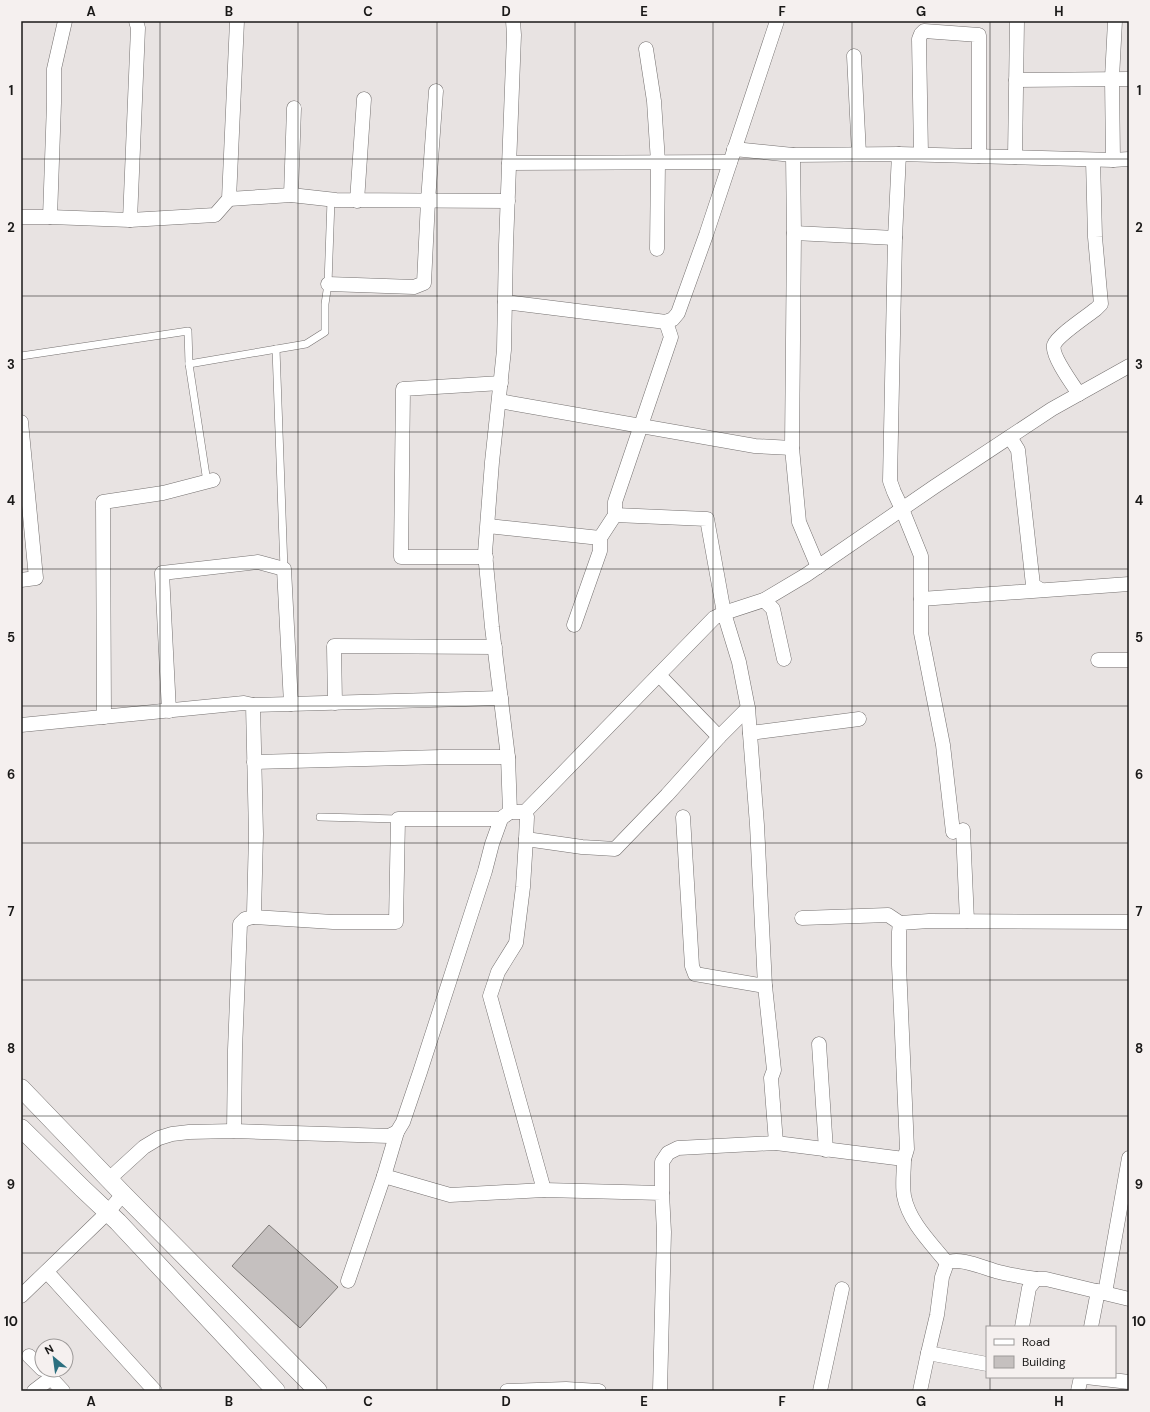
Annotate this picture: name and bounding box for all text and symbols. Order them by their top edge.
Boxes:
text: A [86,3,96,20]
text: B [225,3,233,20]
text: C [363,3,373,20]
text: D [501,3,511,20]
text: E [640,3,648,20]
text: F [778,3,786,20]
text: G [916,3,926,20]
text: H [1054,3,1064,20]
text: 1 [9,82,13,99]
text: 1 [1137,82,1141,99]
text: 2 [7,219,15,236]
text: 2 [1135,219,1143,236]
text: 3 [7,356,15,373]
text: 3 [1135,356,1143,373]
text: 4 [7,492,15,509]
text: 4 [1135,492,1143,509]
text: 5 [7,629,15,646]
text: 5 [1135,629,1143,646]
text: 6 [7,766,15,783]
text: 6 [1135,766,1143,783]
text: 7 [8,903,15,920]
text: 7 [1136,903,1143,920]
text: 8 [7,1040,15,1057]
text: 8 [1135,1040,1143,1057]
text: 9 [7,1176,15,1193]
text: 9 [1135,1176,1143,1193]
text: 10 [4,1313,18,1330]
text: 10 [1132,1313,1146,1330]
legend [986,1326,1116,1378]
text: Road [1022,1334,1050,1350]
north arrow [34,1338,74,1378]
text: N [42,1341,56,1357]
text: Building [1022,1354,1066,1370]
text: A [86,1393,96,1410]
text: B [225,1393,233,1410]
text: C [363,1393,373,1410]
text: D [501,1393,511,1410]
text: E [640,1393,648,1410]
text: F [778,1393,786,1410]
text: G [916,1393,926,1410]
text: H [1054,1393,1064,1410]

